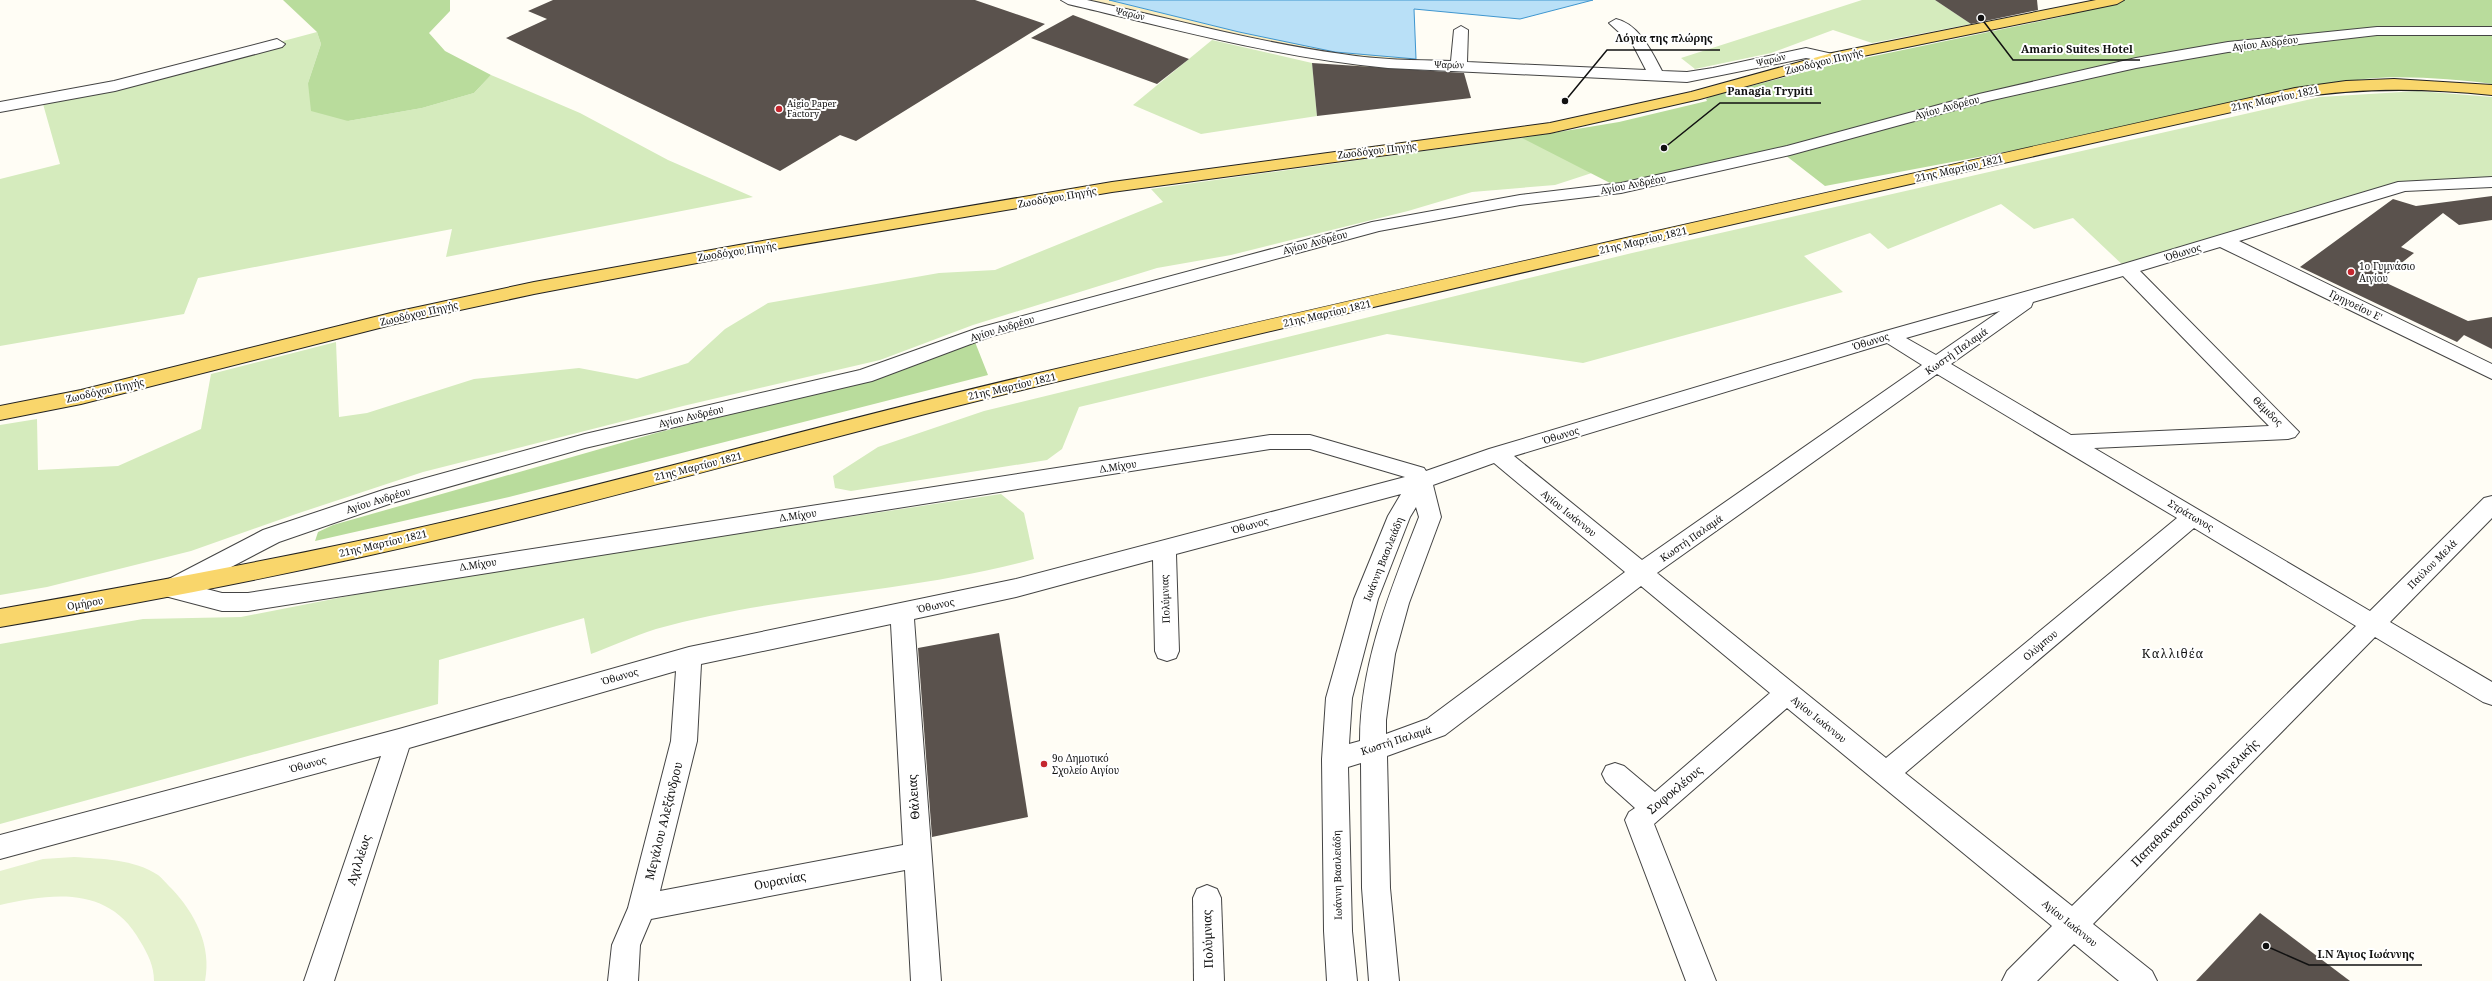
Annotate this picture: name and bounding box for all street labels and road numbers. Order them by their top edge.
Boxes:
street label: Ψαρών [1114,4,1146,23]
street label: Αγίου Ανδρέου [2231,32,2299,54]
street label: Ζωοδόχου Πηγής [1784,45,1865,77]
street label: Ψαρών [1755,50,1787,69]
street label: Ψαρών [1434,57,1464,72]
street label: 21ης Μαρτίου 1821 [2230,82,2320,114]
street label: Αγίου Ανδρέου [1913,92,1981,122]
street label: Ζωοδόχου Πηγής [1337,138,1418,162]
street label: 21ης Μαρτίου 1821 [1914,151,2004,185]
street label: Αγίου Ανδρέου [1599,171,1667,197]
street label: Ζωοδόχου Πηγής [1017,183,1098,211]
street label: 21ης Μαρτίου 1821 [1598,223,1688,257]
street label: Αγίου Ανδρέου [1281,227,1349,257]
street label: Ζωοδόχου Πηγής [697,238,778,264]
street label: Όθωνος [2162,240,2203,264]
street label: Γρηγοείου Ε' [2327,286,2385,324]
street label: 21ης Μαρτίου 1821 [1282,296,1372,330]
street label: Ζωοδόχου Πηγής [379,297,460,329]
street label: Αγίου Ανδρέου [968,312,1036,344]
street label: Κωστή Παλαμά [1922,324,1991,378]
street label: Όθωνος [1850,329,1891,353]
street label: 21ης Μαρτίου 1821 [967,369,1057,403]
street label: Ζωοδόχου Πηγής [65,374,146,406]
street label: Θέμιδος [2250,393,2286,429]
street label: Αγίου Ανδρέου [657,402,725,430]
street label: Όθωνος [1540,423,1581,447]
street label: 21ης Μαρτίου 1821 [653,448,743,484]
street label: Δ.Μίχου [1098,456,1138,476]
street label: Αγίου Ανδρέου [344,484,412,516]
street label: Αγίου Ιωάννου [1538,486,1600,540]
street label: Στράτωνος [2166,496,2217,534]
street label: Δ.Μίχου [779,505,817,525]
street label: Κωστή Παλαμά [1657,511,1726,565]
street label: Όθωνος [1229,513,1270,537]
street label: Ιωάννη Βασιλειάδη [1360,515,1406,603]
street label: 21ης Μαρτίου 1821 [338,526,428,560]
street label: Παύλου Μελά [2404,536,2460,592]
street label: Δ.Μίχου [458,554,498,574]
street label: Πολύμνιας [1157,574,1173,624]
street label: Ομήρου [66,593,104,613]
street label: Όθωνος [915,594,956,616]
street label: Ολύμπου [2020,626,2060,664]
street label: Όθωνος [599,664,640,688]
street label: Αγίου Ιωάννου [1788,692,1850,746]
street label: Κωστή Παλαμά [1359,722,1434,758]
street label: Παπαθανασοπούλου Αγγελικής [2127,735,2262,870]
street label: Όθωνος [287,752,328,776]
street label: Μεγάλου Αλεξάνδρου [641,760,686,882]
street label: Σοφοκλέους [1643,761,1706,818]
street label: Θάλειας [903,774,924,820]
street label: Ιωάννη Βασιλειάδη [1329,830,1345,920]
street label: Αχιλλέως [342,832,375,887]
street label: Ουρανίας [752,867,808,894]
street label: Αγίου Ιωάννου [2039,896,2101,950]
street label: Πολύμνιας [1198,909,1217,969]

